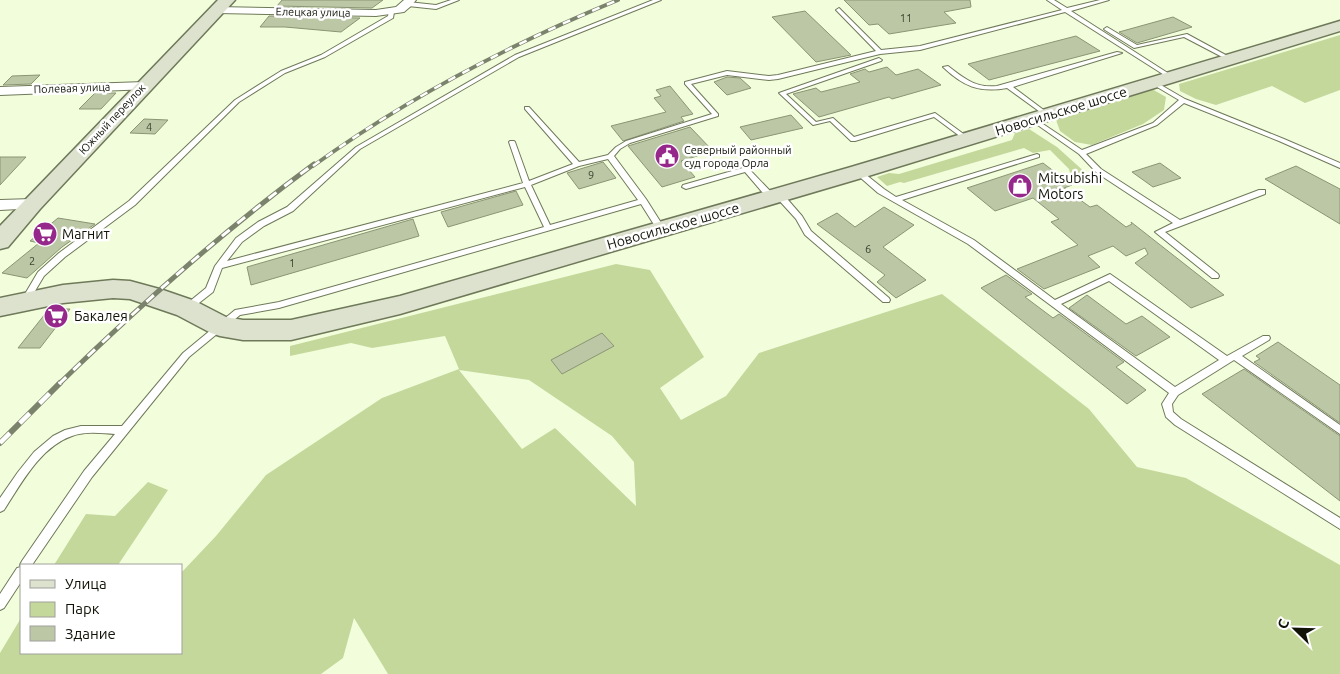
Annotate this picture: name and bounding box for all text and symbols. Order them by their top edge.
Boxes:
street label: Елецкая улица [275,5,351,19]
house number: 11 [900,12,912,24]
street label: Полевая улица [33,81,111,95]
street label: Южный переулок [76,81,148,157]
street label: Новосильское шоссе [993,83,1129,139]
house number: 4 [146,121,152,133]
public building icon: Северный районный суд города Орла [654,143,680,169]
place label: Северный районный суд города Орла [684,144,792,169]
house number: 9 [588,169,594,181]
place label: Mitsubishi Motors [1038,170,1102,202]
shop icon: Mitsubishi Motors [1007,173,1033,199]
street label: Новосильское шоссе [605,199,741,253]
supermarket icon: Магнит [32,221,58,247]
place label: Магнит [62,226,110,242]
house number: 6 [865,243,871,255]
house number: 2 [29,255,35,267]
house number: 1 [289,257,295,269]
supermarket icon: Бакалея [43,303,69,329]
place label: Бакалея [74,308,128,324]
legend [20,564,182,654]
text: Улица [65,575,107,592]
text: Парк [65,600,100,617]
north arrow [1270,604,1320,654]
text: С [1274,617,1292,631]
text: Здание [65,625,116,642]

